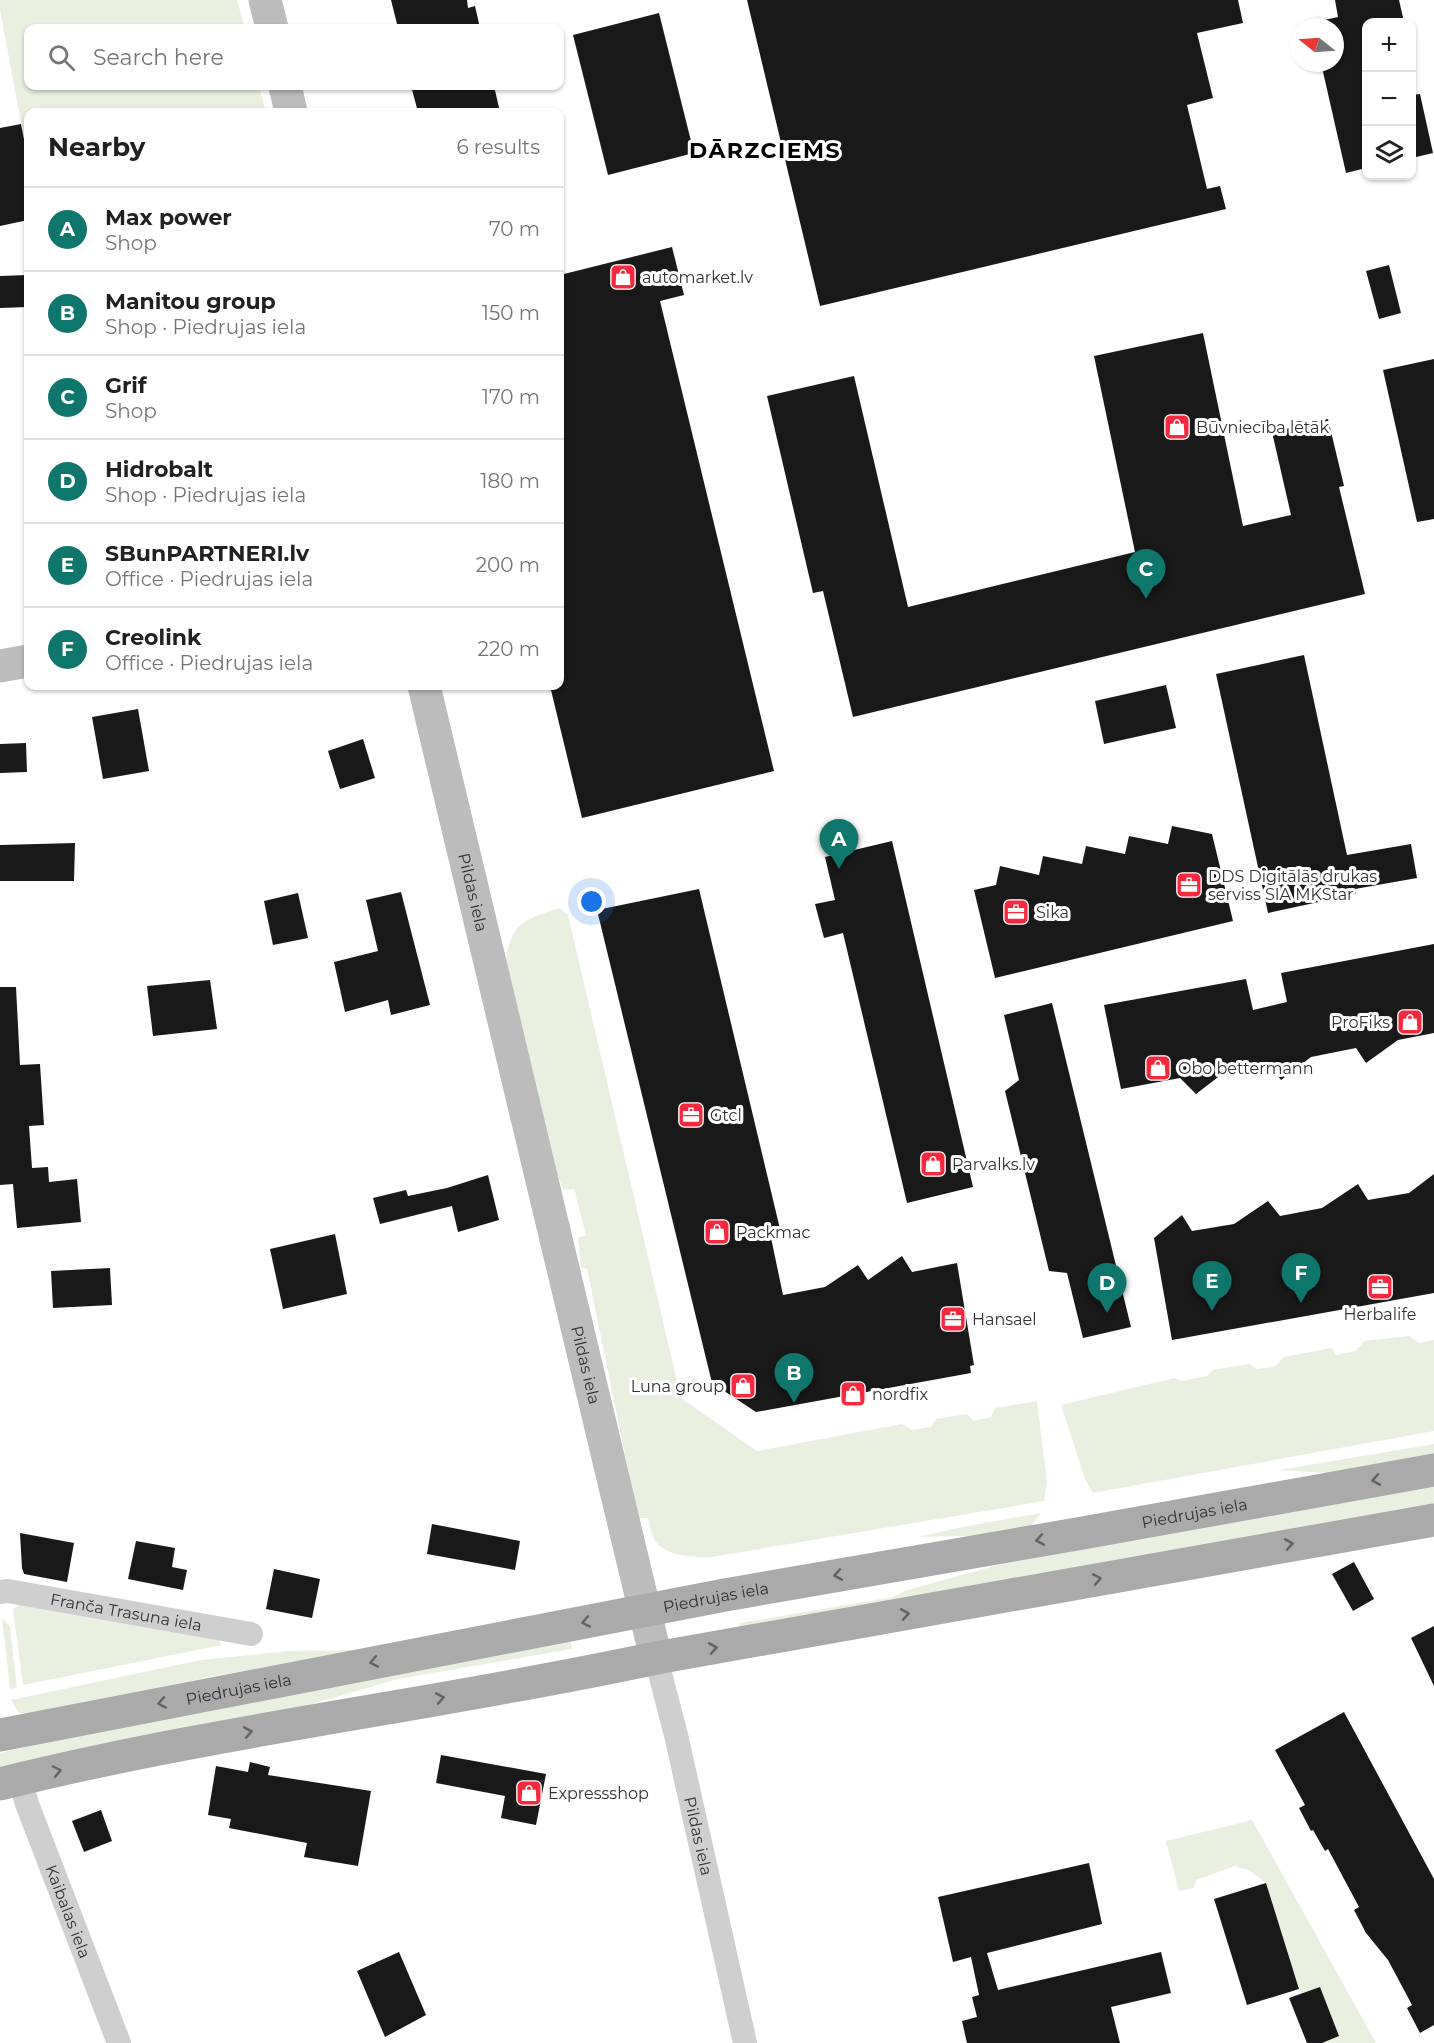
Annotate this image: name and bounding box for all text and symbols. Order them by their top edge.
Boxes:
north arrow [1290,18,1344,72]
map controls [1362,18,1416,180]
button: + [1362,18,1416,72]
search box [24,24,564,90]
icon: search [45,41,78,74]
text: Search here [93,44,224,71]
button: − [1362,72,1416,126]
button: layers [1362,126,1416,180]
text: Nearby [48,131,145,163]
text: 6 results [456,135,540,159]
district label: DĀRZCIEMS [689,137,841,164]
text: Max power [105,204,232,231]
text: A [60,217,75,241]
text: 70 m [489,217,540,241]
text: Shop [105,231,157,255]
shop icon: automarket.lv [608,262,638,292]
place label: automarket.lv [642,268,753,287]
text: Manitou group [105,288,276,315]
text: B [60,301,75,325]
text: 150 m [482,301,540,325]
text: Shop · Piedrujas iela [105,315,306,339]
text: Grif [105,372,147,399]
text: C [60,385,75,409]
text: 170 m [482,385,540,409]
text: Shop [105,399,157,423]
shop icon: Būvniecība lētāk [1162,412,1192,442]
place label: Būvniecība lētāk [1196,418,1329,437]
text: Hidrobalt [105,456,213,483]
text: D [59,469,76,493]
text: 180 m [480,469,540,493]
text: Shop · Piedrujas iela [105,483,306,507]
text: SBunPARTNERI.lv [105,540,309,567]
pin: C [1126,550,1166,599]
text: E [61,553,74,577]
text: 200 m [476,553,540,577]
text: Office · Piedrujas iela [105,567,313,591]
text: Creolink [105,624,201,651]
text: F [61,637,74,661]
text: 220 m [478,637,540,661]
text: Office · Piedrujas iela [105,651,313,675]
pin: A [820,820,858,869]
street label: Pildas iela [455,851,492,933]
place label: DDS Digitālās drukas serviss SIA MKStar [1208,867,1377,904]
office icon: DDS Digitālās drukas serviss SIA MKStar [1174,870,1204,900]
your location [577,887,606,916]
office icon: Sika [1001,897,1031,927]
place label: Sika [1036,903,1069,922]
shop icon: ProFiks [1395,1007,1425,1037]
place label: ProFiks [1331,1013,1390,1032]
shop icon: Obo bettermann [1143,1053,1173,1083]
place label: Obo bettermann [1178,1059,1313,1078]
office icon: Gtcl [676,1100,706,1130]
place label: Gtcl [710,1106,742,1125]
shop icon: Parvalks.lv [918,1149,948,1179]
place label: Parvalks.lv [952,1155,1035,1174]
shop icon: Packmac [702,1217,732,1247]
place label: Packmac [736,1223,810,1242]
pin: F [1282,1254,1320,1303]
pin: E [1192,1262,1232,1311]
pin: D [1088,1264,1126,1313]
office icon: Herbalife [1365,1272,1395,1302]
office icon: Hansael [938,1304,968,1334]
place label: Herbalife [1344,1305,1416,1324]
place label: Hansael [972,1310,1036,1329]
street label: Pildas iela [567,1324,605,1406]
pin: B [774,1354,814,1403]
shop icon: Luna group [728,1371,758,1401]
place label: Luna group [631,1377,724,1396]
shop icon: nordfix [838,1379,868,1409]
place label: nordfix [872,1385,929,1404]
one-way arrow [1372,1473,1382,1486]
street label: Piedrujas iela [1140,1494,1249,1532]
one-way arrow [1035,1534,1044,1546]
one-way arrow [1285,1539,1294,1551]
one-way arrow [833,1568,843,1581]
one-way arrow [1092,1573,1102,1586]
street label: Piedrujas iela [661,1578,770,1616]
street label: Franča Trasuna iela [49,1589,203,1635]
one-way arrow [901,1608,910,1620]
one-way arrow [582,1615,592,1628]
one-way arrow [709,1642,718,1654]
one-way arrow [369,1655,379,1668]
street label: Piedrujas iela [184,1669,293,1708]
one-way arrow [436,1693,445,1705]
one-way arrow [157,1696,167,1709]
one-way arrow [243,1726,253,1739]
one-way arrow [52,1765,62,1778]
shop icon: Expressshop [514,1778,544,1808]
place label: Expressshop [548,1784,649,1803]
street label: Pildas iela [681,1795,717,1877]
street label: Kaibalas iela [42,1862,95,1961]

